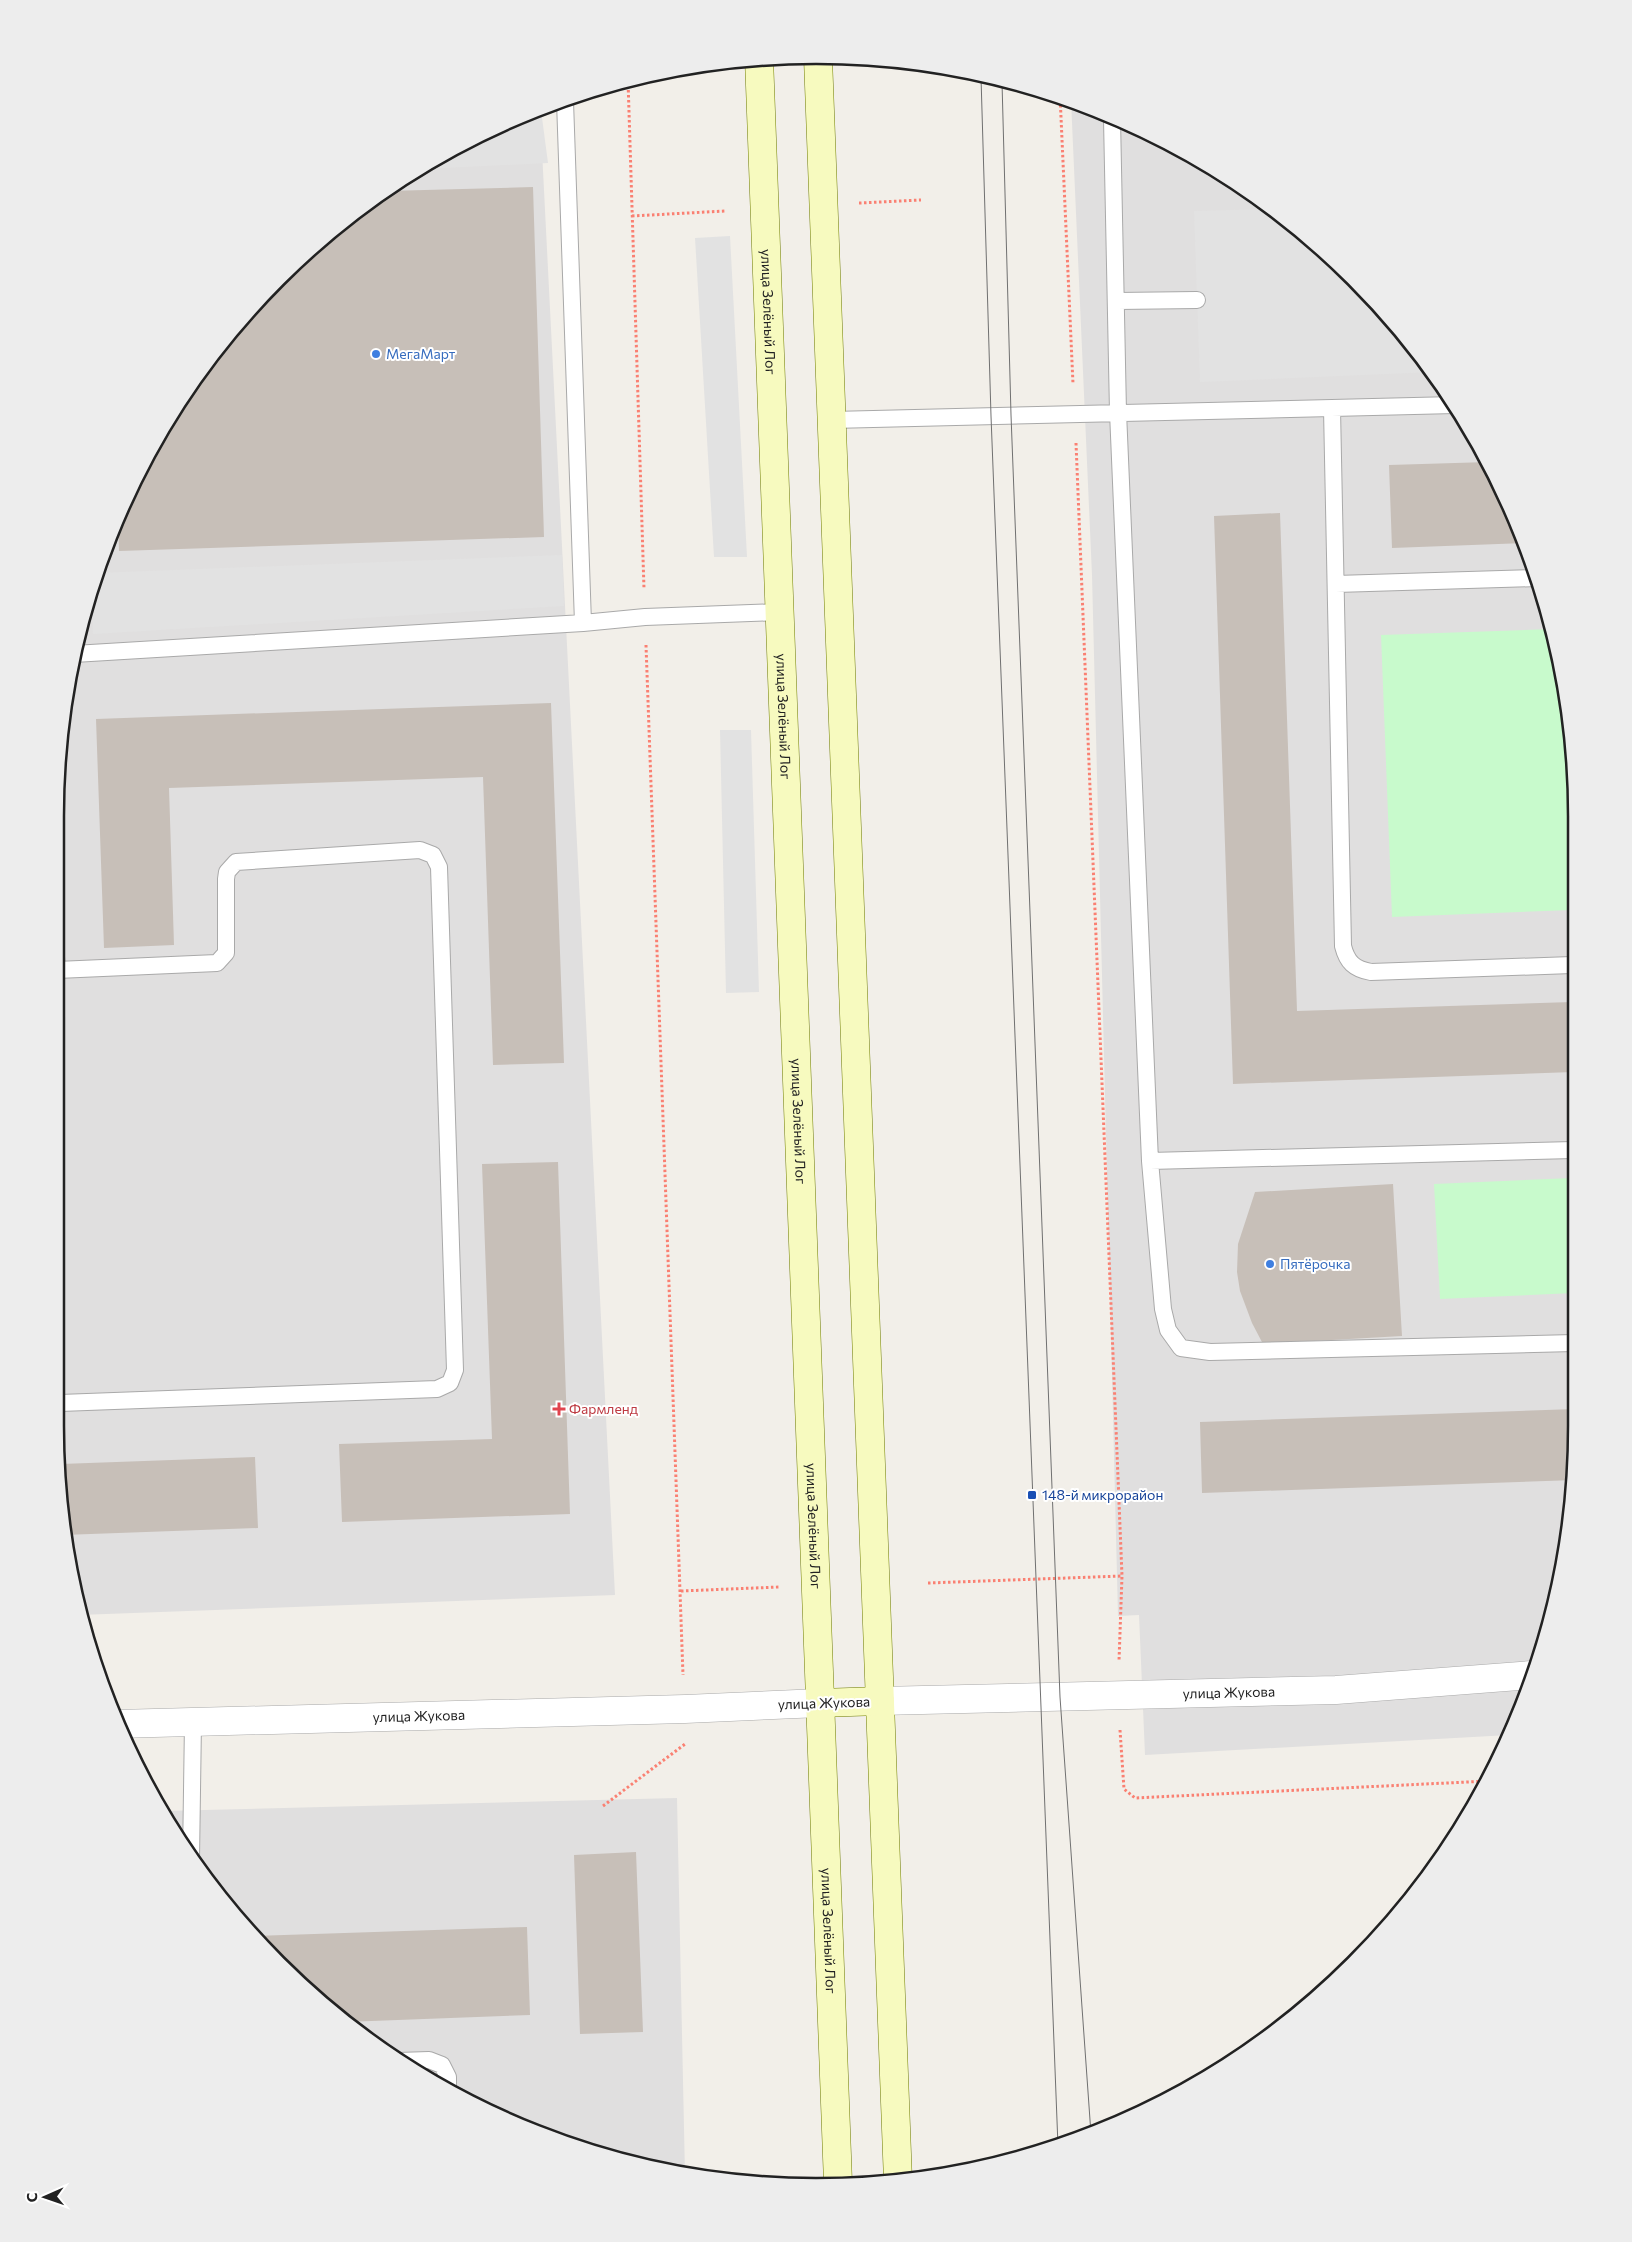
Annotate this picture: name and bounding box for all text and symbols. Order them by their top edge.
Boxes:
street label: улица Зелёный Лог [758,249,780,375]
place label: МегаМарт [386,345,456,362]
marker: МегаМарт [370,348,382,360]
street label: улица Зелёный Лог [773,653,795,780]
street label: улица Зелёный Лог [788,1058,810,1184]
place label: Пятёрочка [1280,1255,1350,1272]
marker: Пятёрочка [1264,1258,1276,1270]
place label: Фармленд [569,1400,638,1417]
marker: Фармленд [553,1403,565,1415]
street label: улица Зелёный Лог [803,1463,825,1589]
place label: 148-й микрорайон [1042,1486,1163,1503]
marker: 148-й микрорайон [1026,1489,1038,1501]
street label: улица Жукова [1182,1682,1275,1702]
street label: улица Жукова [777,1692,870,1713]
street label: улица Жукова [372,1706,465,1725]
street label: улица Зелёный Лог [818,1867,840,1994]
north arrow [20,2172,70,2222]
text: С [23,2192,40,2203]

